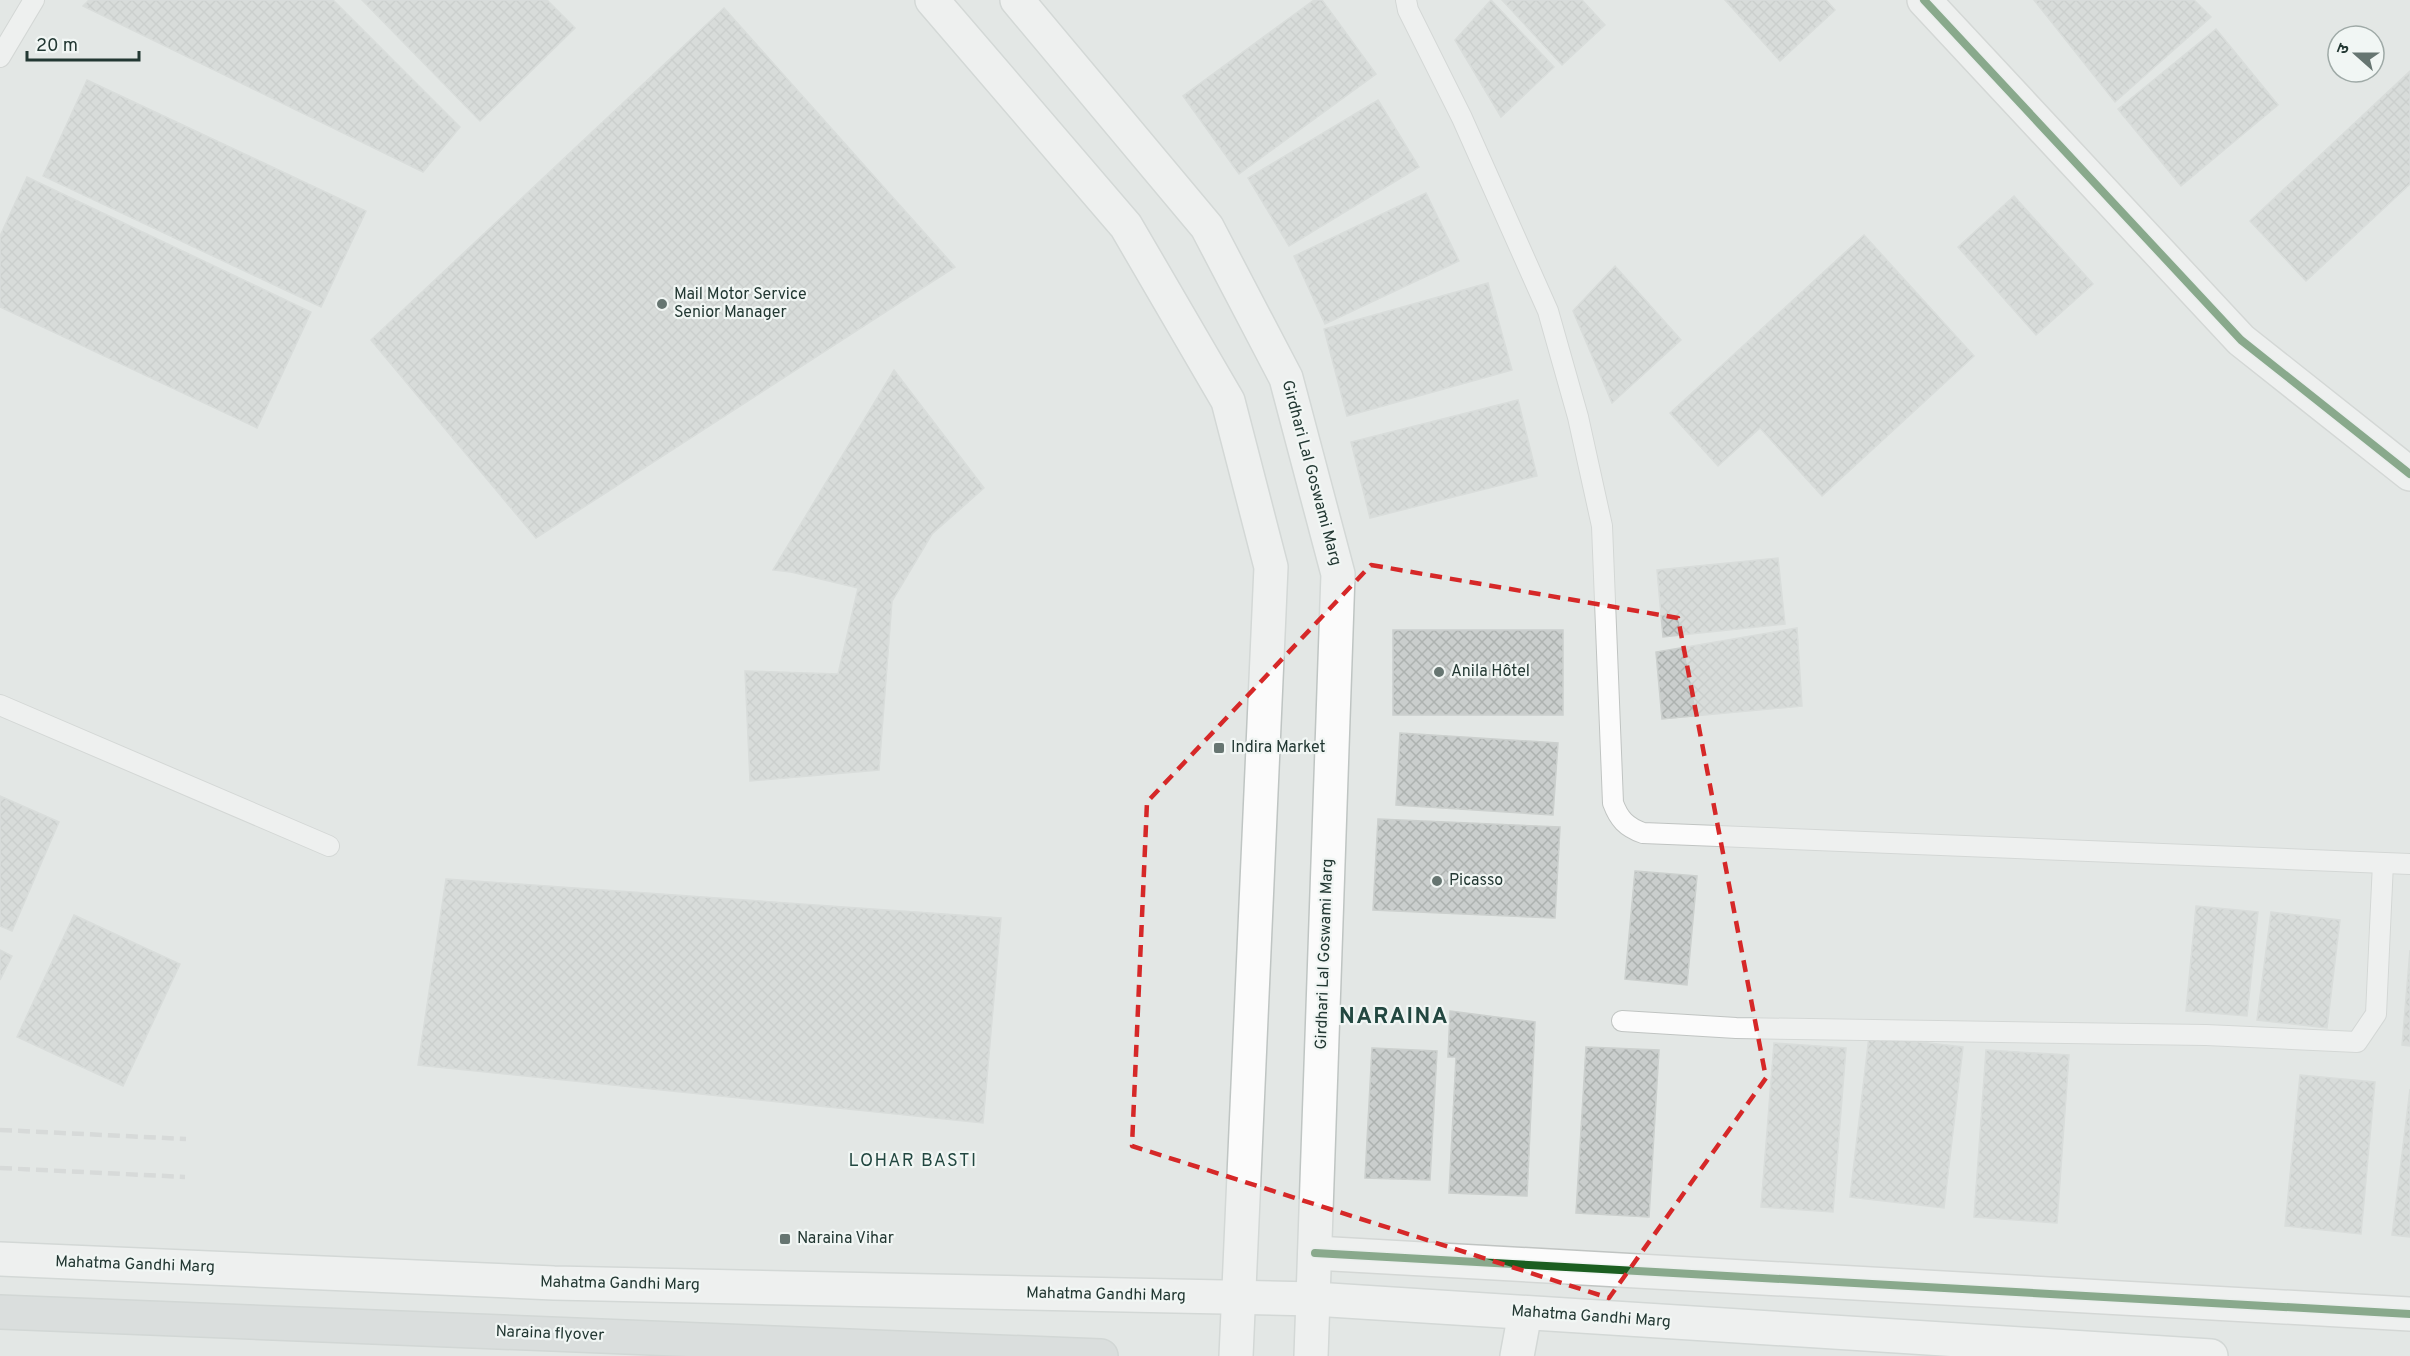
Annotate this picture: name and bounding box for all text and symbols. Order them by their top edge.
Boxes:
scale bar [27,24,140,62]
north arrow [2326,24,2386,84]
text: 20 m [36,35,78,58]
text: उ [2333,41,2355,57]
place label: Mail Motor Service Senior Manager [674,285,807,323]
marker: Mail Motor Service Senior Manager [655,297,669,311]
street label: Girdhari Lal Goswami Marg [1277,378,1345,568]
place label: Anila Hôtel [1451,662,1530,682]
marker: Anila Hôtel [1432,665,1446,679]
place label: Indira Market [1231,738,1326,758]
marker: Indira Market [1212,741,1226,755]
street label: Girdhari Lal Goswami Marg [1312,858,1338,1050]
place label: Picasso [1449,871,1503,891]
marker: Picasso [1430,874,1444,888]
district label: NARAINA [1339,1004,1449,1031]
district label: LOHAR BASTI [848,1150,978,1173]
place label: Naraina Vihar [797,1229,894,1249]
marker: Naraina Vihar [778,1232,792,1246]
street label: Mahatma Gandhi Marg [55,1252,215,1278]
street label: Mahatma Gandhi Marg [540,1273,700,1295]
street label: Mahatma Gandhi Marg [1026,1284,1186,1306]
street label: Mahatma Gandhi Marg [1511,1301,1671,1333]
street label: Naraina flyover [495,1322,605,1346]

